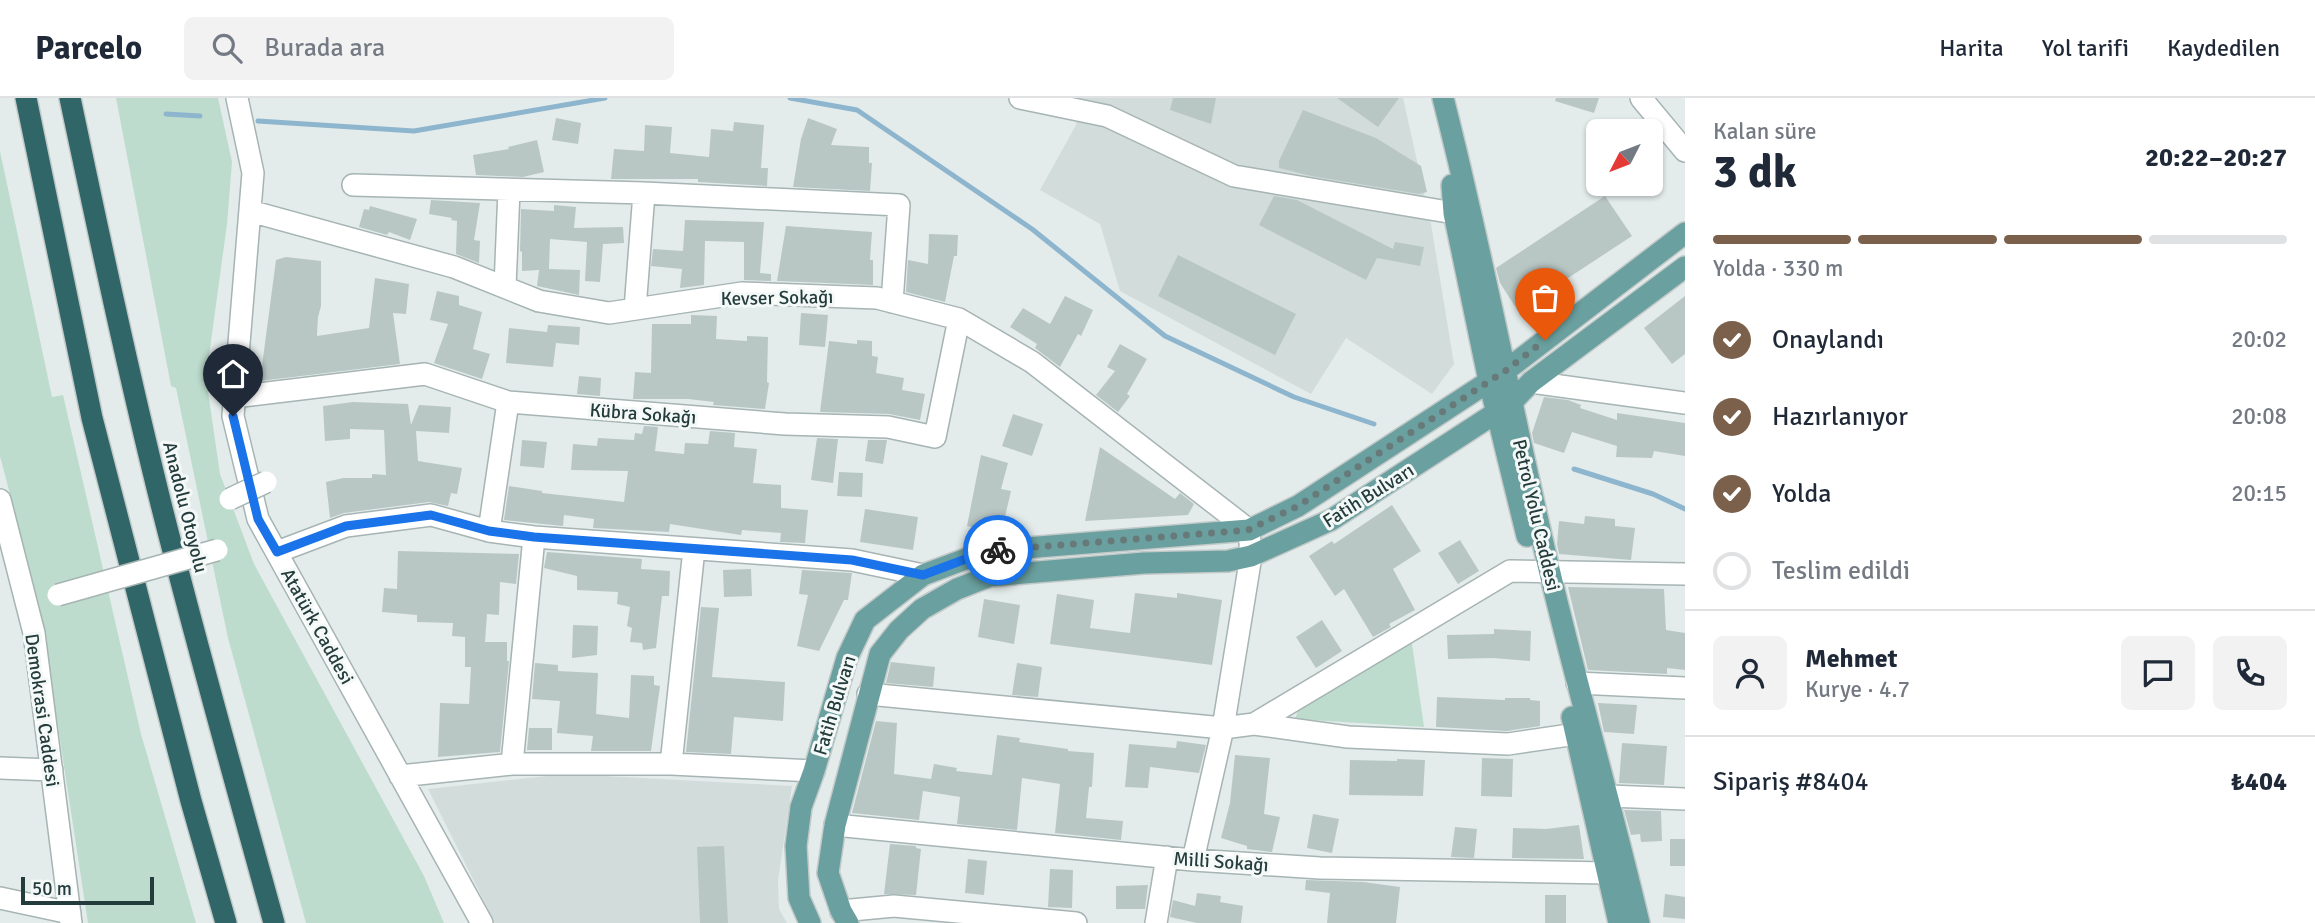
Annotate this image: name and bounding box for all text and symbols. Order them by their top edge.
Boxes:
search box [184,17,674,80]
text: Parcelo [35,28,142,69]
icon: search [208,29,246,67]
text: Burada ara [264,32,385,64]
text: Harita [1939,33,2004,63]
text: Yol tarifi [2042,33,2129,63]
text: Kaydedilen [2167,33,2280,63]
text: Kalan süre [1713,117,1817,146]
north arrow [1586,119,1662,196]
map controls [1586,119,1663,196]
text: 20:22–20:27 [2145,142,2287,174]
text: 3 dk [1713,144,1797,200]
text: Yolda · 330 m [1713,254,1843,283]
pin [1515,268,1575,340]
icon: bag [1526,279,1564,317]
street label: Kevser Sokağı [720,285,834,311]
icon: check [1713,321,1751,359]
text: Onaylandı [1772,324,1884,356]
text: 20:02 [2231,325,2287,354]
pin [203,344,263,416]
icon: home [214,355,252,393]
street label: Kübra Sokağı [589,398,697,430]
icon: check [1713,398,1751,436]
text: Hazırlanıyor [1772,401,1908,433]
text: 20:08 [2231,402,2287,431]
street label: Petrol Yolu Caddesi [1507,437,1565,593]
street label: Anadolu Otoyolu [157,439,213,575]
street label: Fatih Bulvarı [1318,458,1419,533]
icon: check [1713,475,1751,513]
text: Yolda [1772,478,1832,510]
text: 20:15 [2231,479,2287,508]
courier [963,515,1033,585]
icon: bike [979,531,1017,569]
text: Teslim edildi [1772,555,1910,587]
street label: Atatürk Caddesi [275,564,359,689]
street label: Demokrasi Caddesi [19,632,65,788]
button: person [1713,636,1787,710]
button: chat [2121,636,2195,710]
button: phone [2213,636,2287,710]
text: Mehmet [1805,643,1897,675]
street label: Fatih Bulvarı [808,652,862,758]
text: Kurye · 4.7 [1805,675,1910,704]
text: Sipariş #8404 [1713,766,1869,798]
text: ₺404 [2231,766,2287,798]
street label: Milli Sokağı [1173,847,1269,877]
scale bar [21,874,154,906]
text: 50 m [32,877,72,901]

